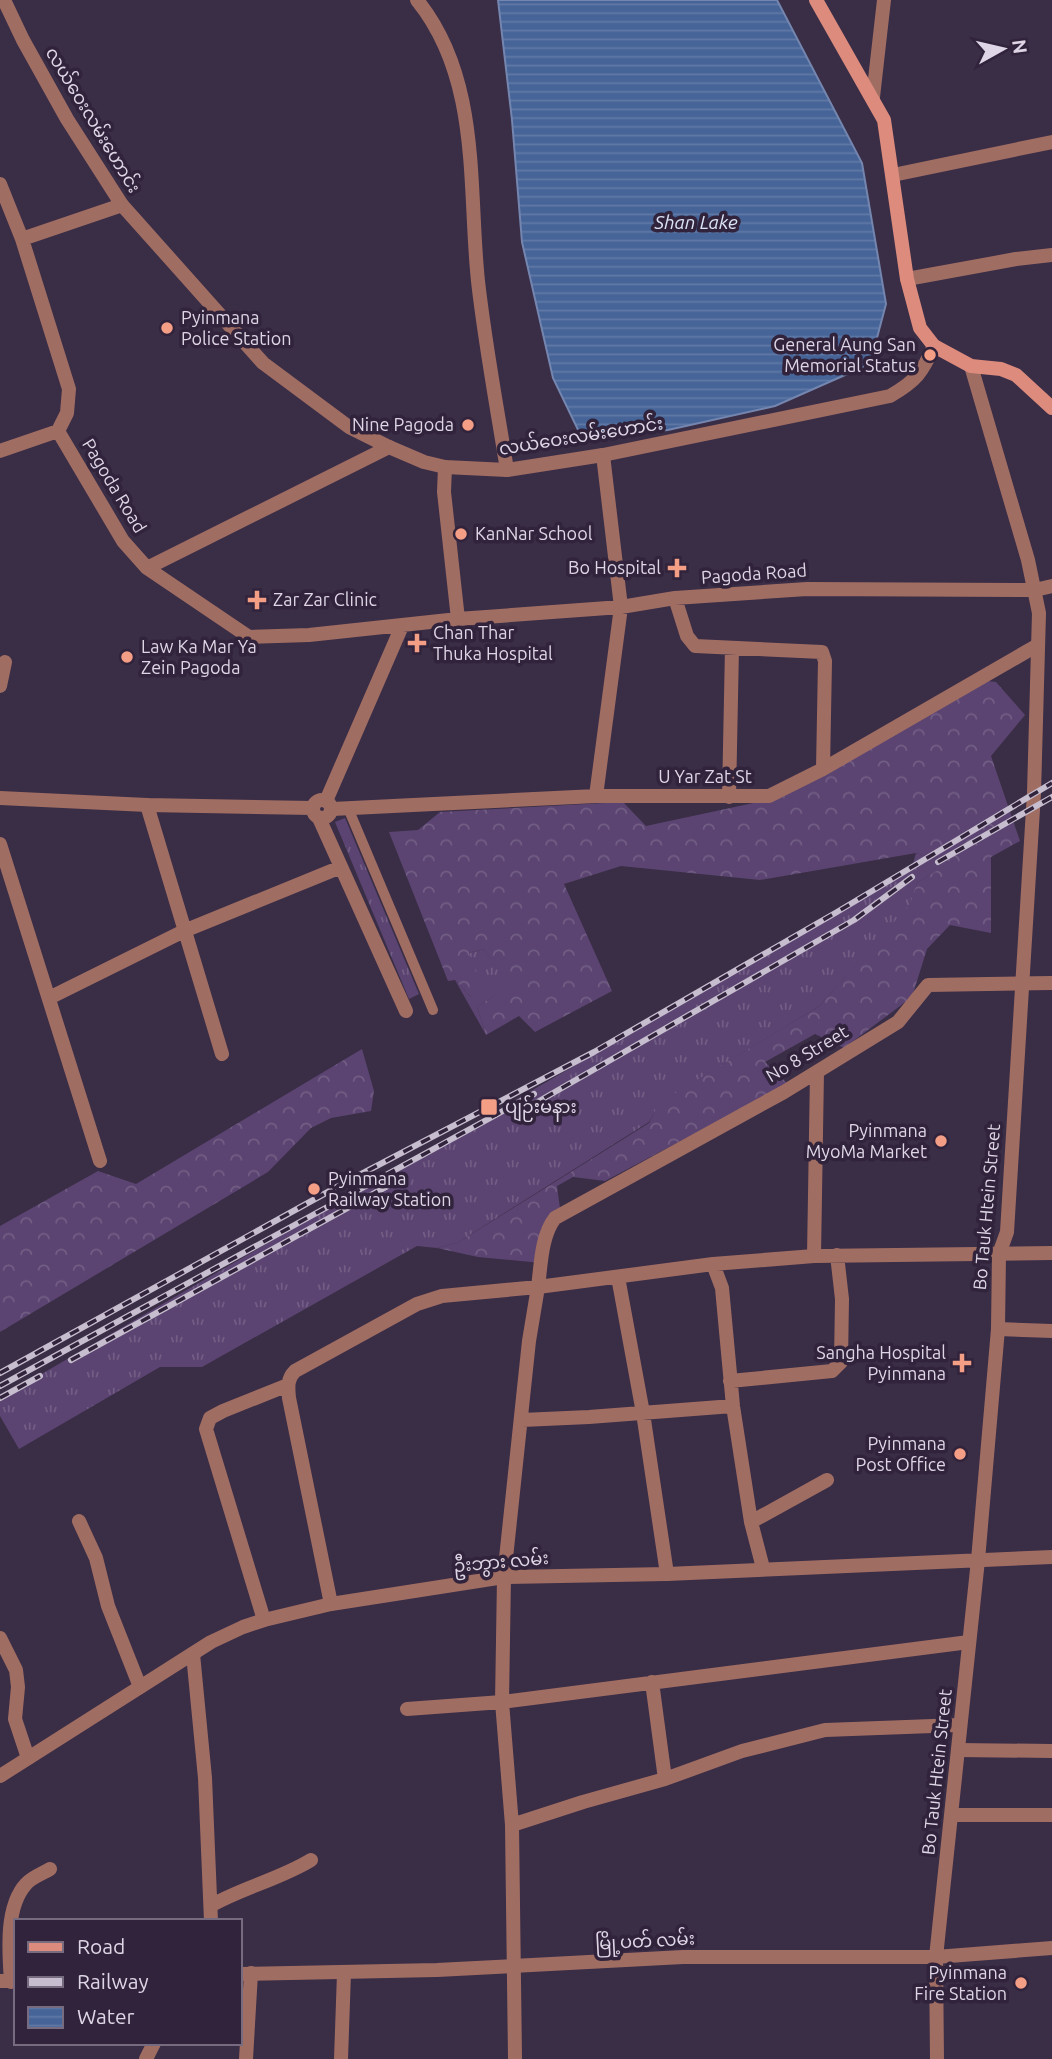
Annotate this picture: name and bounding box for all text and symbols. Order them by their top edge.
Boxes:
north arrow [968,14,1038,84]
text: N [1008,38,1032,55]
street label: လယ်ဝေးလမ်းဟောင်း [42,42,147,196]
water label: Shan Lake [653,211,738,233]
place label: Pyinmana Police Station [181,307,292,348]
marker: Pyinmana Police Station [159,320,175,336]
place label: General Aung San Memorial Status [773,334,916,375]
marker: General Aung San Memorial Status [922,347,938,363]
street label: လယ်ဝေးလမ်းဟောင်း [497,410,664,458]
place label: Nine Pagoda [352,414,454,434]
marker: Nine Pagoda [460,417,476,433]
street label: Pagoda Road [79,435,151,536]
place label: KanNar School [475,523,593,543]
marker: KanNar School [453,526,469,542]
place label: Bo Hospital [568,557,661,577]
marker: Bo Hospital [667,558,687,578]
street label: Pagoda Road [700,559,808,587]
place label: Zar Zar Clinic [273,589,377,609]
marker: Zar Zar Clinic [247,590,267,610]
place label: Chan Thar Thuka Hospital [433,622,553,663]
marker: Chan Thar Thuka Hospital [407,633,427,653]
place label: Law Ka Mar Ya Zein Pagoda [141,636,257,677]
marker: Law Ka Mar Ya Zein Pagoda [119,649,135,665]
street label: U Yar Zat St [658,766,752,786]
street label: No 8 Street [762,1021,851,1085]
place label: ပျဉ်းမနား [505,1094,577,1122]
marker: ပျဉ်းမနား [479,1097,499,1117]
place label: Pyinmana MyoMa Market [806,1120,927,1161]
street label: Bo Tauk Htein Street [969,1123,1003,1291]
marker: Pyinmana MyoMa Market [933,1133,949,1149]
place label: Pyinmana Railway Station [328,1168,451,1209]
marker: Pyinmana Railway Station [306,1181,322,1197]
place label: Sangha Hospital Pyinmana [816,1342,946,1383]
marker: Sangha Hospital Pyinmana [952,1353,972,1373]
place label: Pyinmana Post Office [856,1433,946,1474]
marker: Pyinmana Post Office [952,1446,968,1462]
street label: ဦးဘွား လမ်း [452,1545,550,1581]
street label: Bo Tauk Htein Street [917,1688,955,1856]
legend [14,1919,242,2045]
street label: မြို့ပတ် လမ်း [594,1924,696,1959]
text: Road [77,1934,125,1958]
place label: Pyinmana Fire Station [914,1962,1007,2003]
text: Railway [77,1969,149,1993]
marker: Pyinmana Fire Station [1013,1975,1029,1991]
text: Water [77,2004,135,2028]

